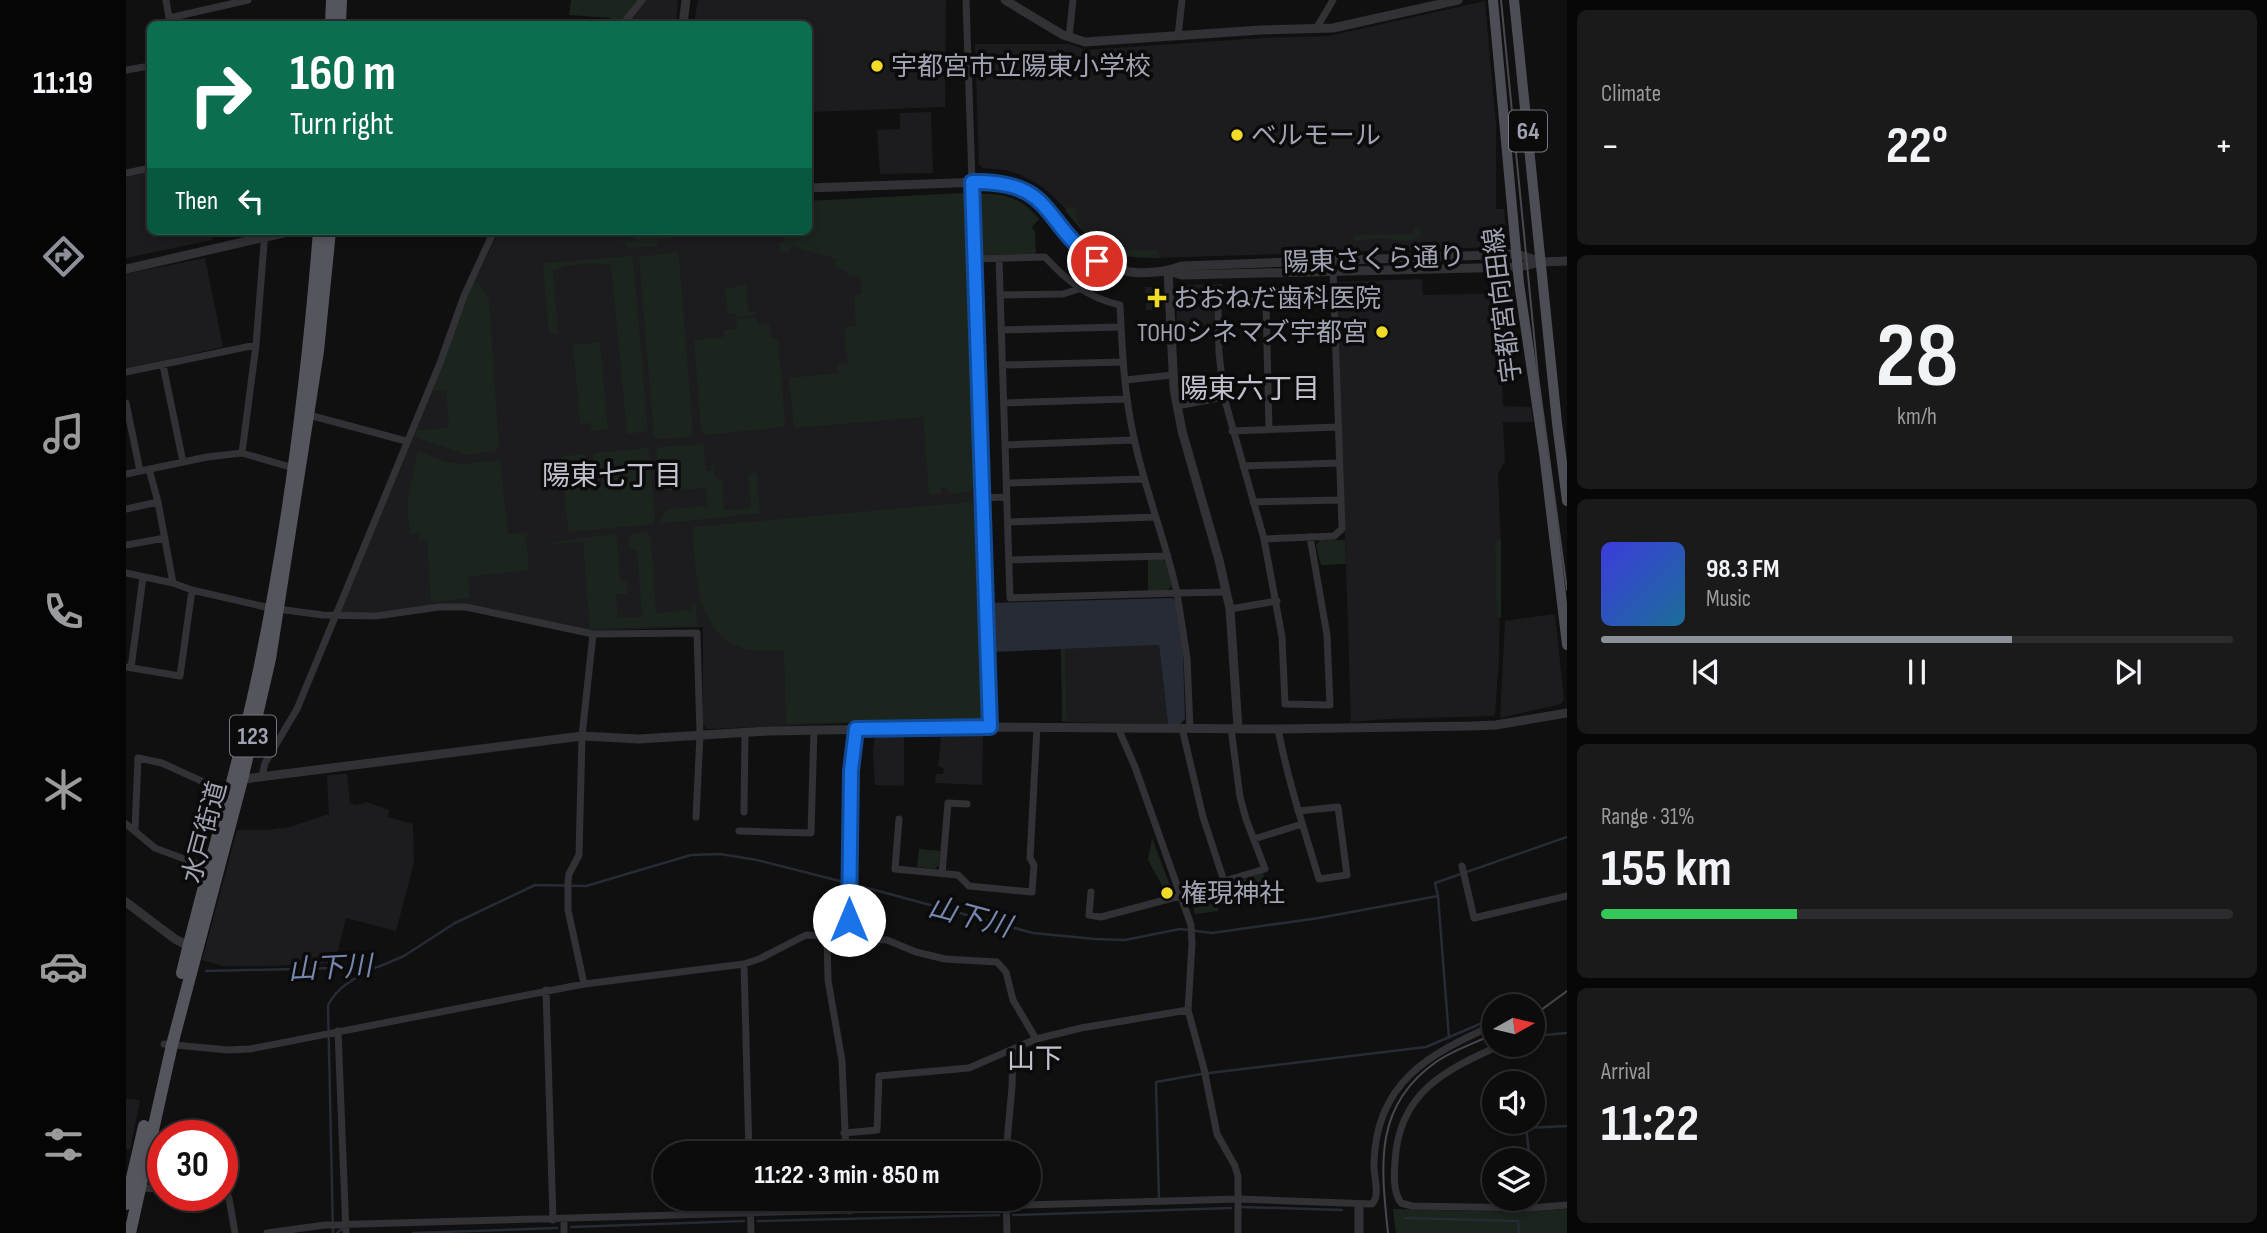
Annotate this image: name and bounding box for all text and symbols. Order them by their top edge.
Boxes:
text: 160 m [290,45,396,104]
icon: right [175,49,266,140]
place label: 宇都宮市立陽東小学校 [891,52,1151,83]
marker: 宇都宮市立陽東小学校 [869,58,885,74]
text: 11:19 [33,64,93,103]
text: Climate [1601,80,1661,108]
text: Turn right [290,105,394,144]
road number: 64 [1509,110,1547,152]
text: 22° [1886,115,1948,178]
place label: ベルモール [1251,121,1381,152]
text: − [1601,124,1620,169]
text: + [2214,124,2233,169]
marker: ベルモール [1229,127,1245,143]
icon: left [232,182,270,220]
text: Then [175,186,218,217]
street label: 宇都宮向田線 [1479,226,1528,384]
pin [1067,231,1127,291]
icon: directions [39,232,88,281]
icon: arrive [1078,242,1116,280]
street label: 陽東さくら通り [1283,242,1466,279]
place label: おおねだ歯科医院 [1173,284,1381,315]
marker: おおねだ歯科医院 [1147,288,1167,308]
text: 28 [1876,303,1958,412]
place label: TOHOシネマズ宇都宮 [1137,318,1368,349]
marker: TOHOシネマズ宇都宮 [1374,324,1390,340]
district label: 陽東六丁目 [1180,373,1320,406]
text: km/h [1897,403,1937,431]
icon: music [39,409,88,458]
district label: 陽東七丁目 [542,460,682,493]
text: 98.3 FM [1706,554,1779,585]
text: Music [1706,585,1751,613]
icon: phone [39,587,88,636]
icon: previous [1687,653,1725,691]
icon: pause [1898,653,1936,691]
icon: next [2109,653,2147,691]
road number: 123 [230,716,276,756]
icon: climate [39,765,88,814]
street label: 水戸街道 [177,778,234,887]
text: Range · 31% [1601,803,1695,831]
text: 155 km [1601,838,1732,901]
place label: 権現神社 [1181,879,1285,910]
position arrow [812,883,886,957]
marker: 権現神社 [1159,885,1175,901]
water label: 山下川 [925,891,1017,945]
icon: car [39,942,88,991]
water label: 山下川 [287,950,376,987]
north arrow [1482,994,1545,1057]
map controls [1482,994,1545,1211]
district label: 山下 [1007,1043,1063,1076]
text: Arrival [1601,1058,1650,1086]
button: sound [1482,1071,1545,1134]
text: 11:22 [1601,1093,1699,1156]
icon: filters [39,1120,88,1169]
speed limit sign: 30 [147,1120,238,1211]
button: layers [1482,1148,1545,1211]
text: 11:22 · 3 min · 850 m [755,1160,939,1191]

